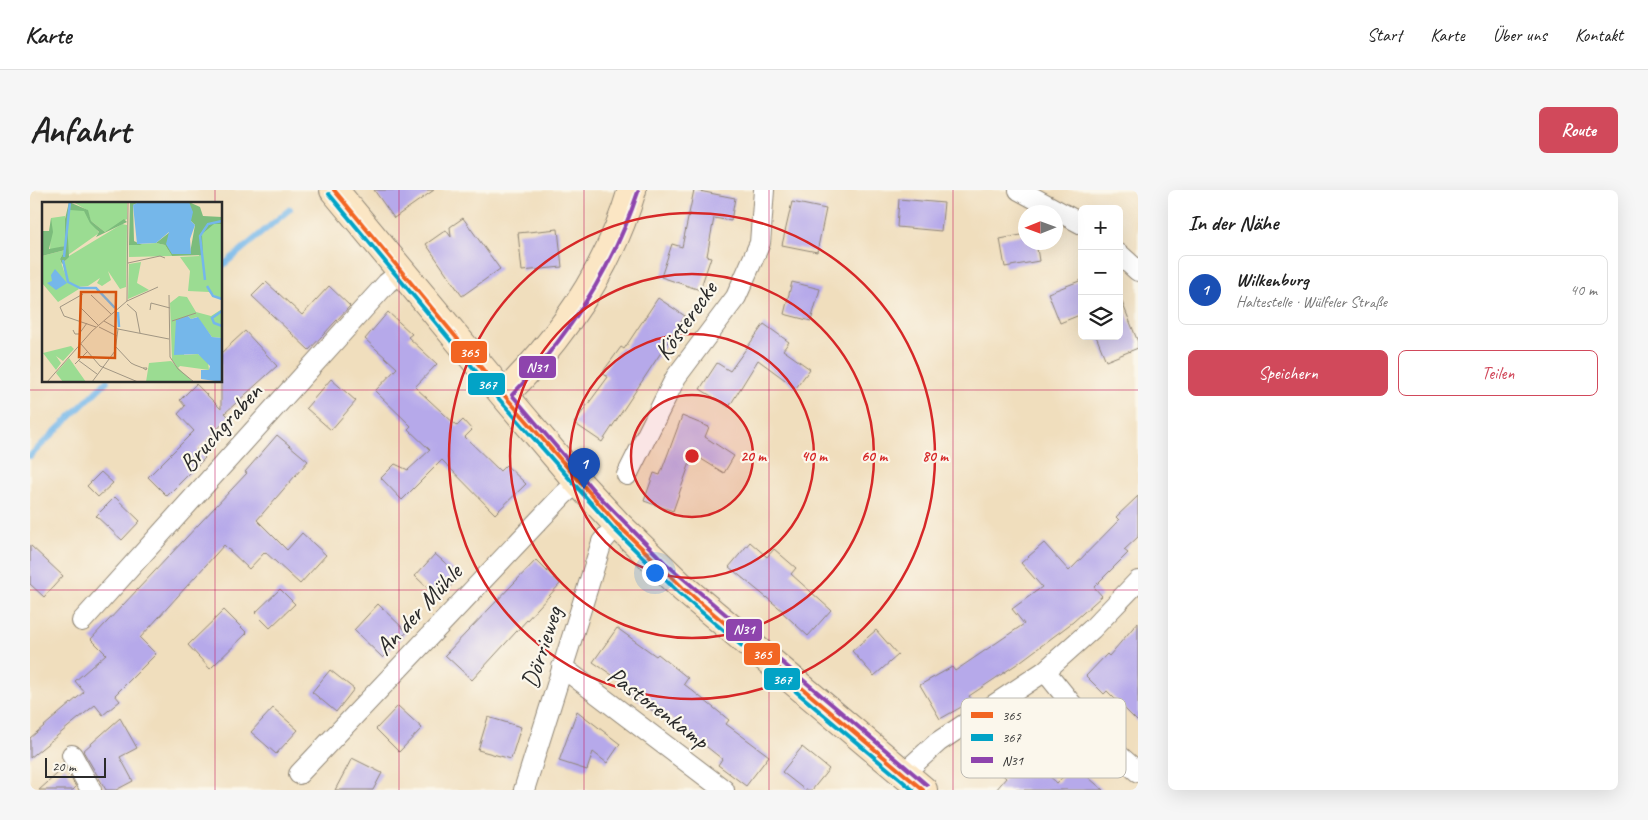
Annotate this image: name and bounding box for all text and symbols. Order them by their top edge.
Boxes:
text: Karte [25,20,72,50]
text: Start [1367,24,1402,46]
text: Karte [1430,24,1465,46]
text: Über uns [1493,24,1547,46]
text: Kontakt [1575,24,1623,46]
button: Route [1539,107,1618,153]
text: Anfahrt [30,108,130,153]
inset map [42,202,222,382]
north arrow [1018,205,1063,250]
map controls [1078,205,1123,340]
button: + [1078,205,1123,250]
text: In der Nähe [1188,210,1278,236]
button: − [1078,250,1123,295]
text: Wilkenburg [1236,268,1309,292]
street label: Kösterecke [647,273,726,366]
text: 1 [1201,280,1209,300]
text: 40 m [1570,280,1597,300]
text: Haltestelle · Wülfeler Straße [1236,292,1387,312]
button: layers [1078,295,1123,340]
line badge: 365 [450,340,488,364]
text: 365 [460,344,480,361]
button: Speichern [1188,350,1388,396]
button: Teilen [1398,350,1598,396]
line badge: N31 [518,355,557,379]
text: N31 [526,359,549,376]
line badge: 367 [467,372,506,396]
street label: Bruchgraben [172,376,270,479]
text: 367 [477,376,498,393]
centre of rings [683,447,701,465]
text: 20 m [740,447,767,466]
text: 40 m [801,447,828,466]
text: 60 m [861,447,888,466]
text: 80 m [922,447,949,466]
pin: 1 [568,448,600,489]
street label: An der Mühle [368,556,471,662]
your location [642,560,668,586]
street label: Dörrieweg [514,601,570,692]
line badge: N31 [725,618,763,642]
text: N31 [733,621,756,638]
line badge: 365 [743,642,781,666]
text: 365 [753,646,773,663]
street label: Pastorenkamp [601,659,717,757]
line badge: 367 [763,667,801,691]
text: 367 [772,671,793,688]
legend [961,698,1126,778]
text: 365 [1002,707,1022,724]
text: 367 [1002,729,1022,746]
text: N31 [1002,752,1024,769]
scale bar [45,755,106,778]
text: 20 m [52,758,76,775]

